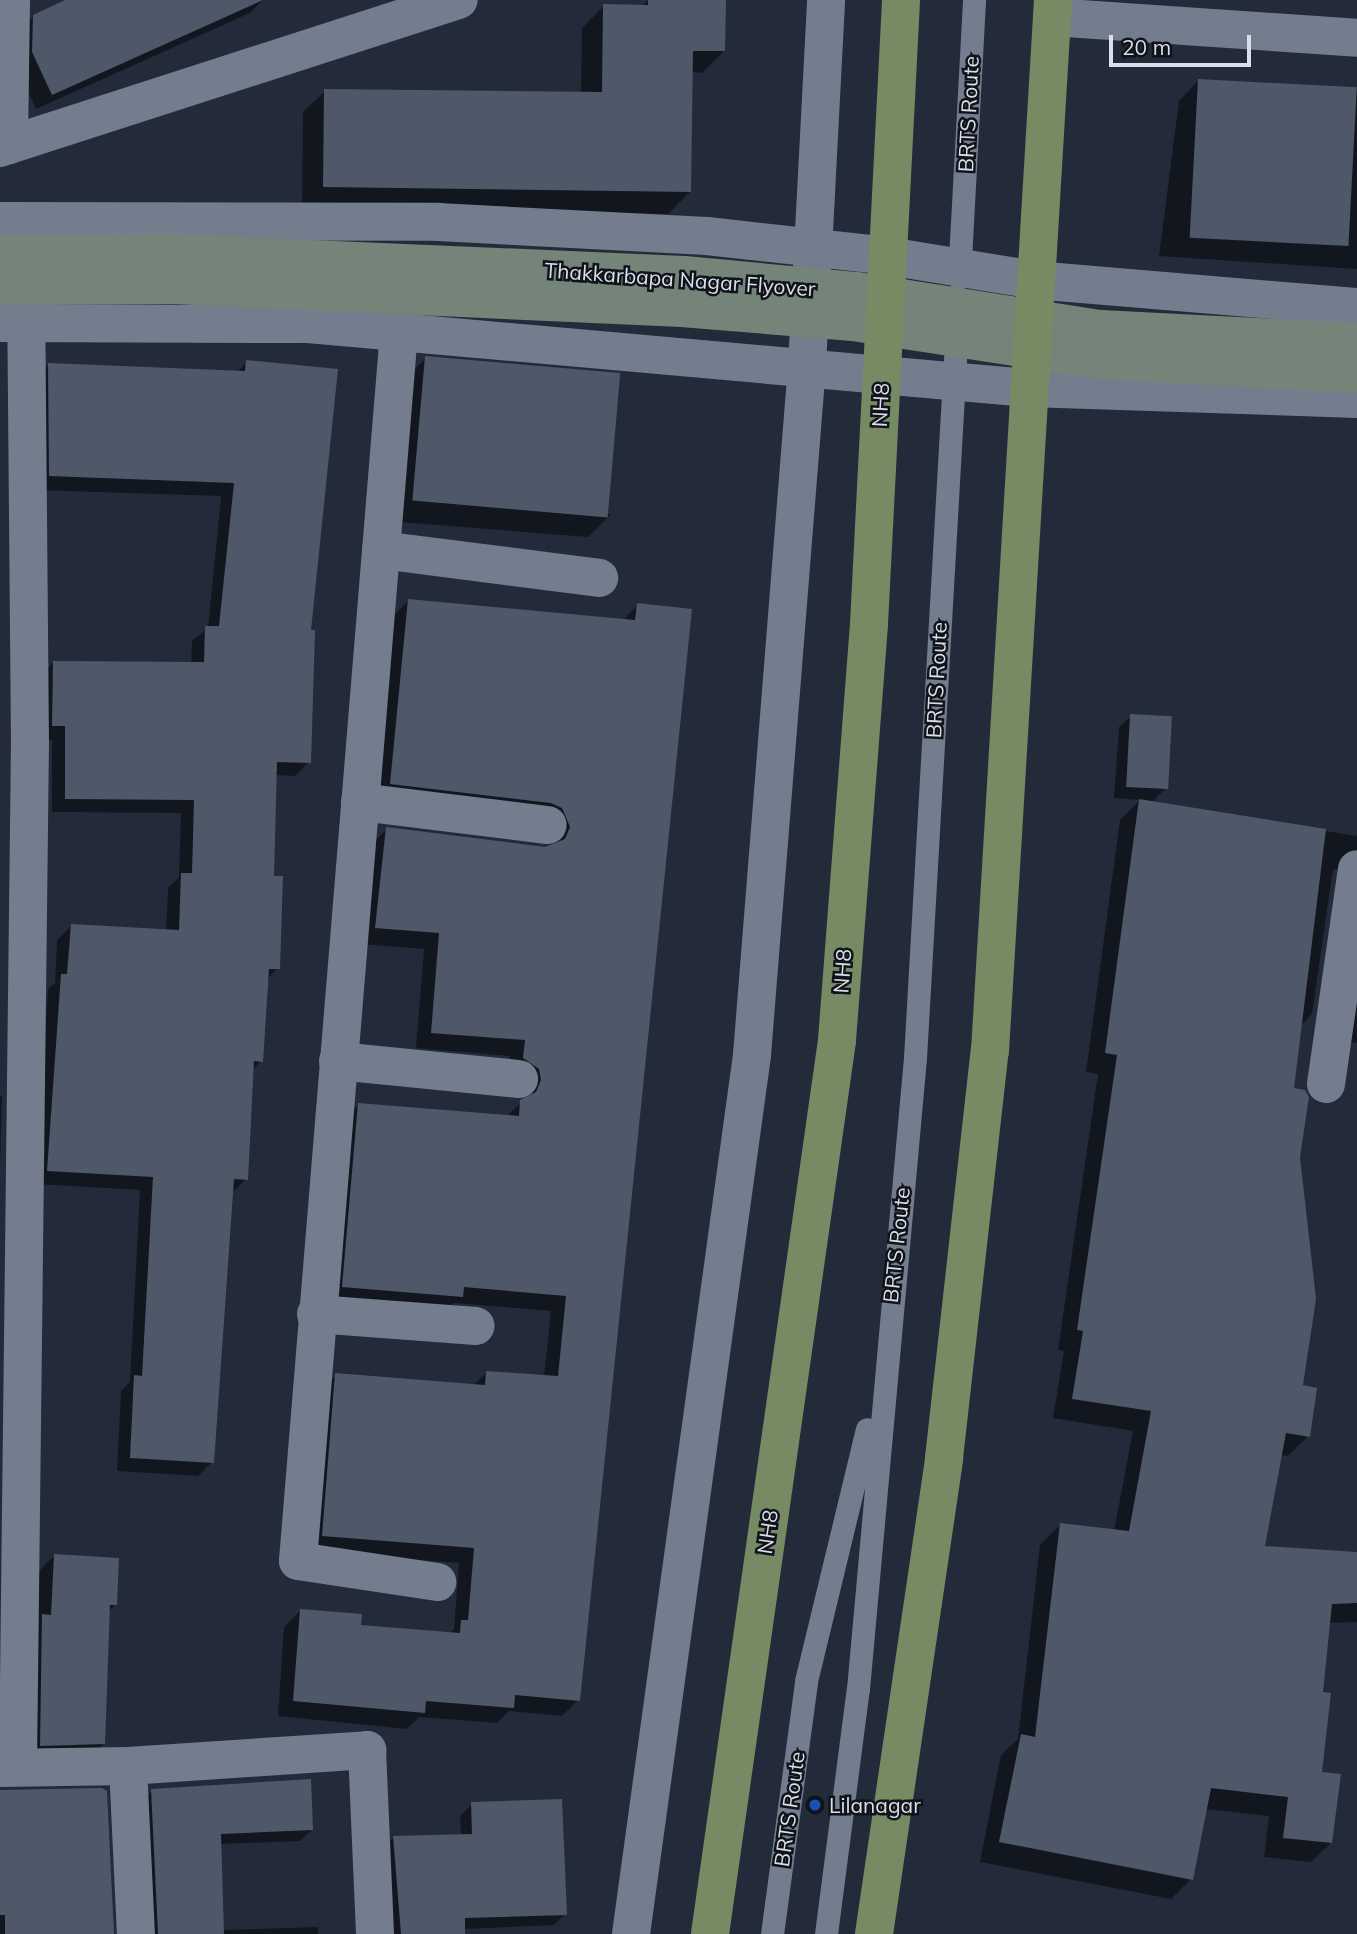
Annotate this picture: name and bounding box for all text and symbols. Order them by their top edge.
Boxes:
scale bar [1112,21,1254,65]
text: 20 m [1122,34,1171,60]
street label: BRTS Route [952,55,984,173]
street label: Thakkarbapa Nagar Flyover [544,257,816,301]
street label: NH8 [866,382,894,428]
street label: BRTS Route [920,621,952,739]
street label: NH8 [828,948,856,994]
street label: BRTS Route [877,1186,915,1304]
street label: NH8 [751,1508,783,1556]
street label: BRTS Route [768,1750,810,1868]
place label: Lilanagar [829,1792,921,1818]
marker: Lilanagar [807,1797,823,1813]

